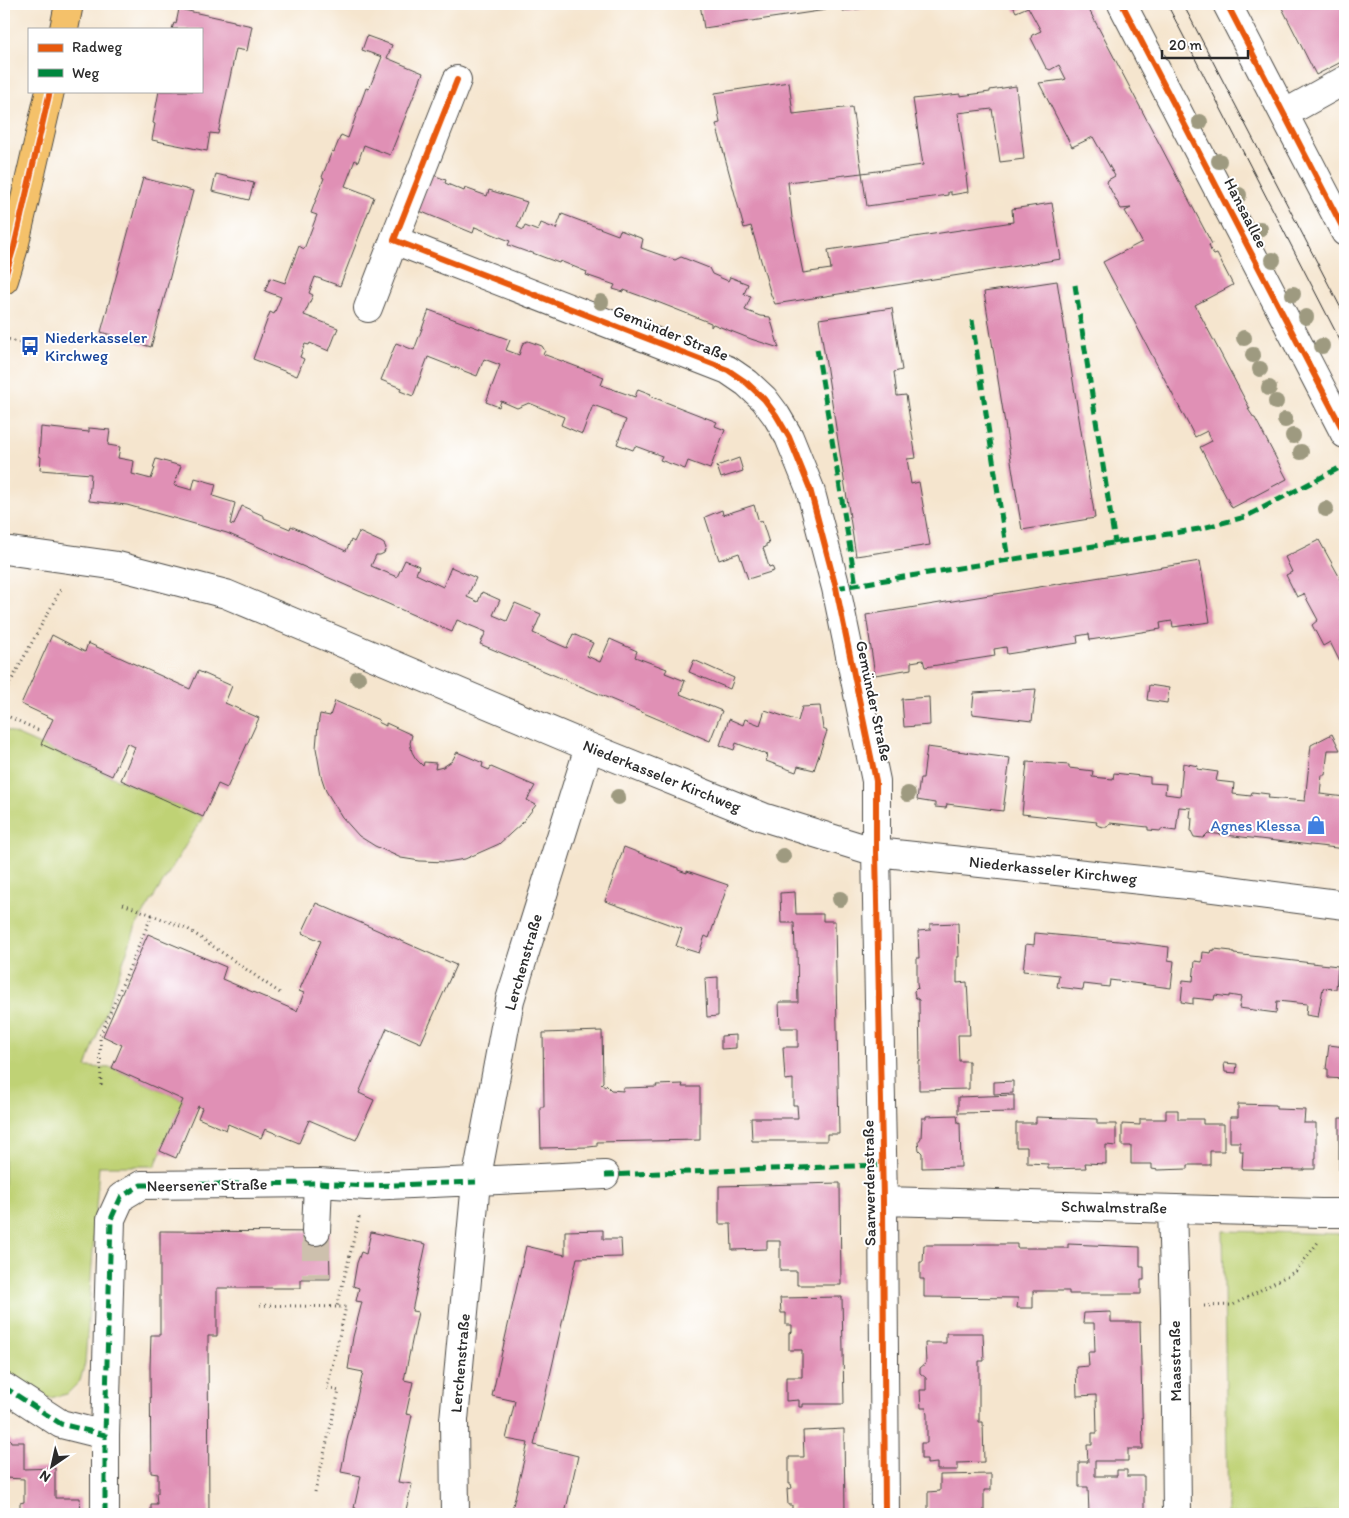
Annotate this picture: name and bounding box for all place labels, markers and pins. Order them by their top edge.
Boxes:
place label: Niederkasseler Kirchweg [45,328,148,365]
bus stop icon: Niederkasseler Kirchweg [19,335,41,357]
shop icon: Agnes Klessa [1305,814,1327,836]
place label: Agnes Klessa [1211,816,1302,835]

